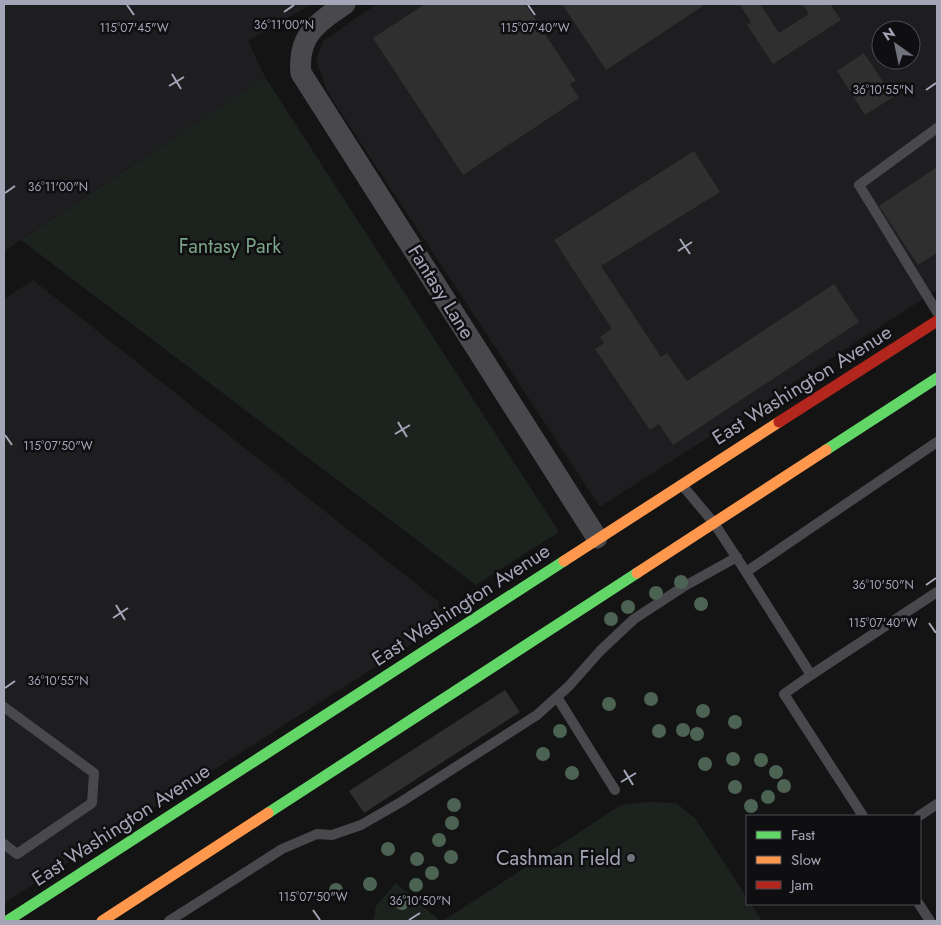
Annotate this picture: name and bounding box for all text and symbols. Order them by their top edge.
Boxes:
text: 36°11'00"N [254,16,314,34]
text: 115°07'45"W [99,19,169,37]
text: 115°07'40"W [500,19,570,37]
north arrow [871,20,921,70]
text: N [879,23,899,46]
text: 36°10'55"N [852,81,914,99]
text: 36°11'00"N [28,178,88,196]
park label: Fantasy Park [179,232,281,261]
street label: Fantasy Lane [401,239,481,345]
street label: East Washington Avenue [707,318,897,452]
text: 115°07'50"W [23,437,93,455]
street label: East Washington Avenue [366,536,556,674]
text: 36°10'50"N [852,576,914,594]
text: 115°07'40"W [848,614,918,632]
text: 36°10'55"N [27,672,89,690]
street label: East Washington Avenue [26,756,216,894]
legend [746,815,921,905]
text: Fast [791,824,815,846]
place label: Cashman Field [496,844,621,873]
text: Slow [791,849,822,871]
marker: Cashman Field [625,852,637,864]
text: Jam [789,874,814,896]
text: 115°07'50"W [278,888,348,906]
text: 36°10'50"N [389,892,451,910]

